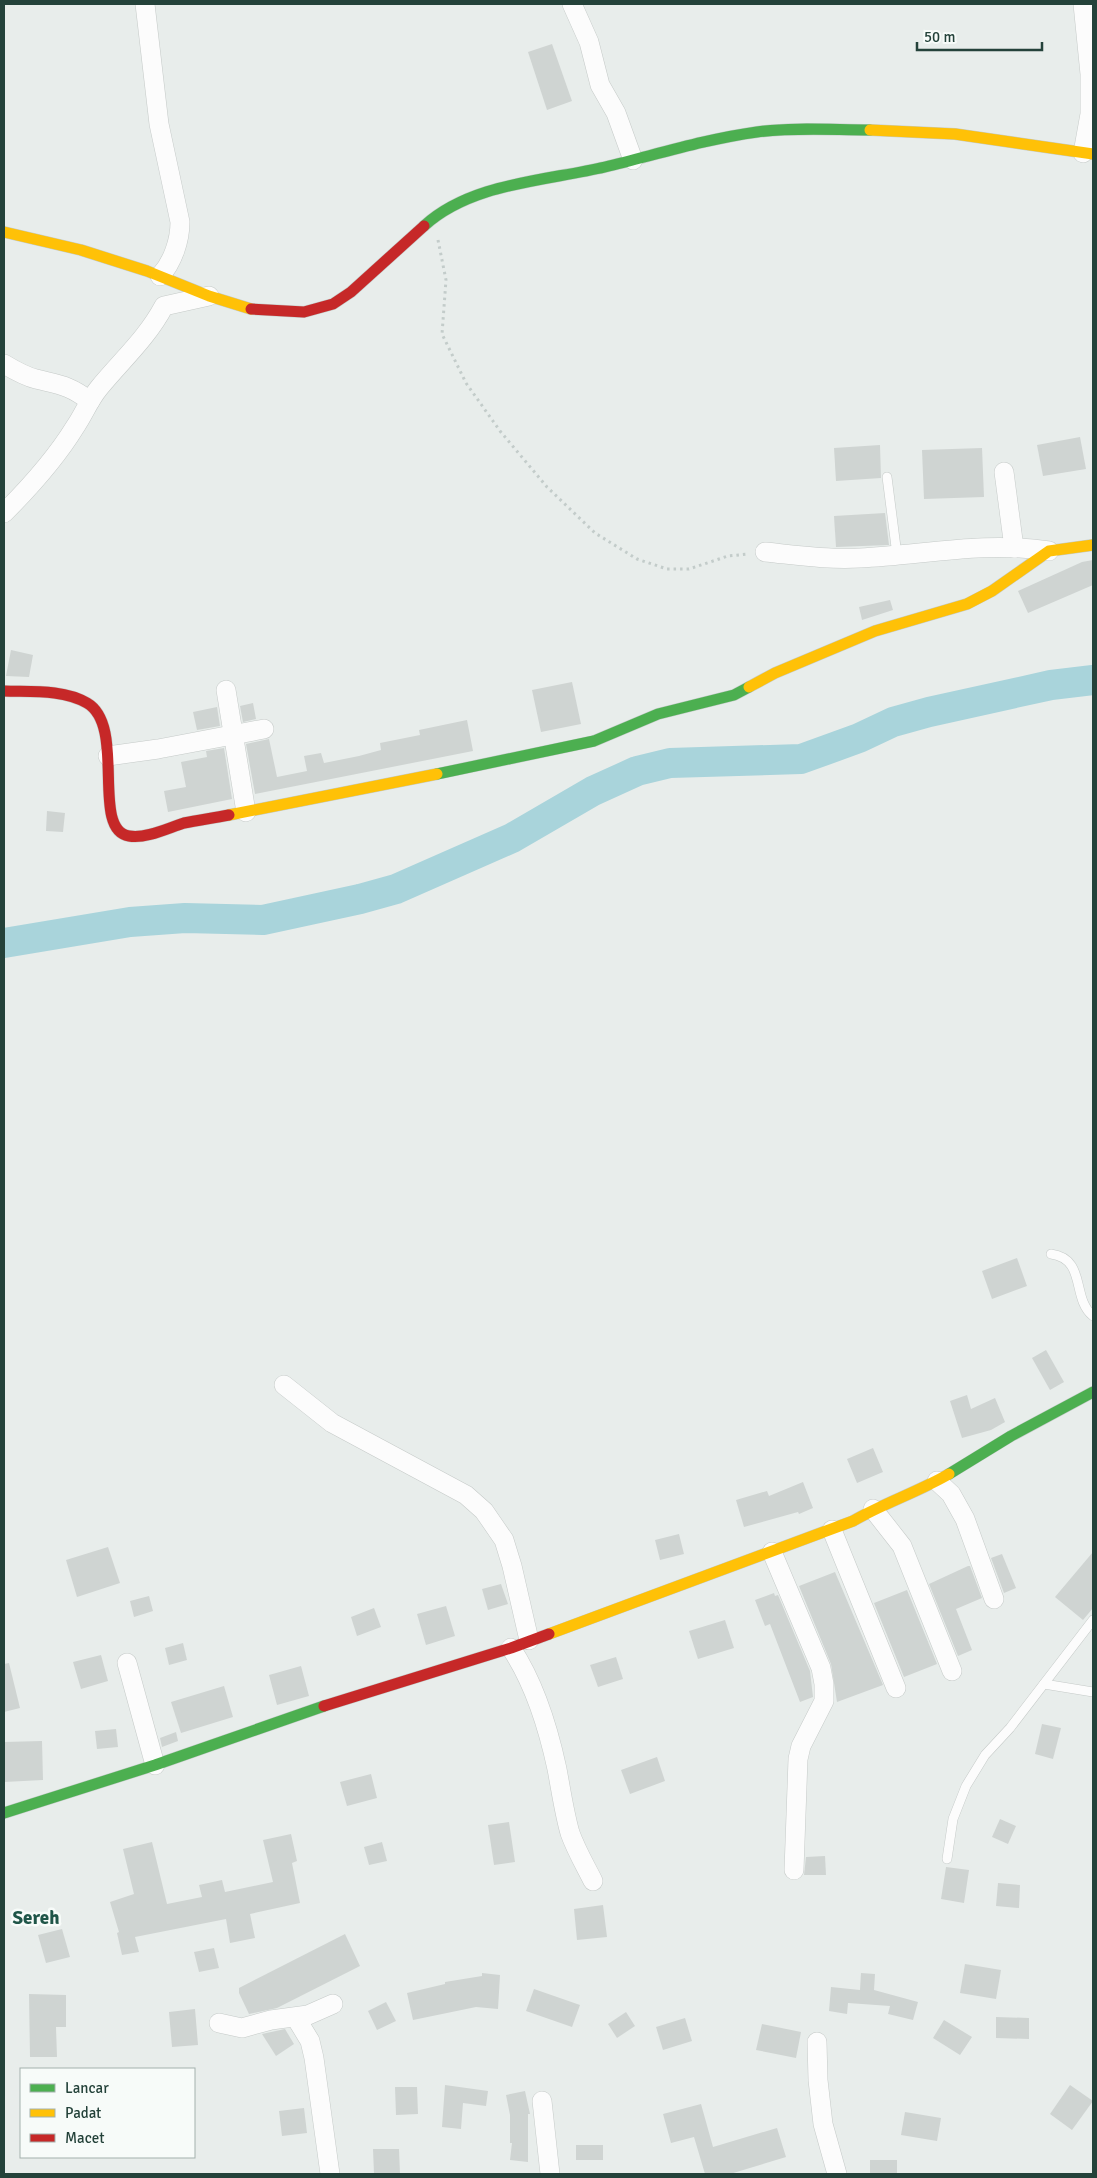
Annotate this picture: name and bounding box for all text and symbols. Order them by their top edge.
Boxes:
scale bar [917,20,1042,52]
text: 50 m [924,28,955,46]
district label: Sereh [12,1906,60,1930]
legend [20,2068,195,2158]
text: Lancar [65,2079,109,2097]
text: Padat [65,2104,101,2122]
text: Macet [65,2129,104,2147]

